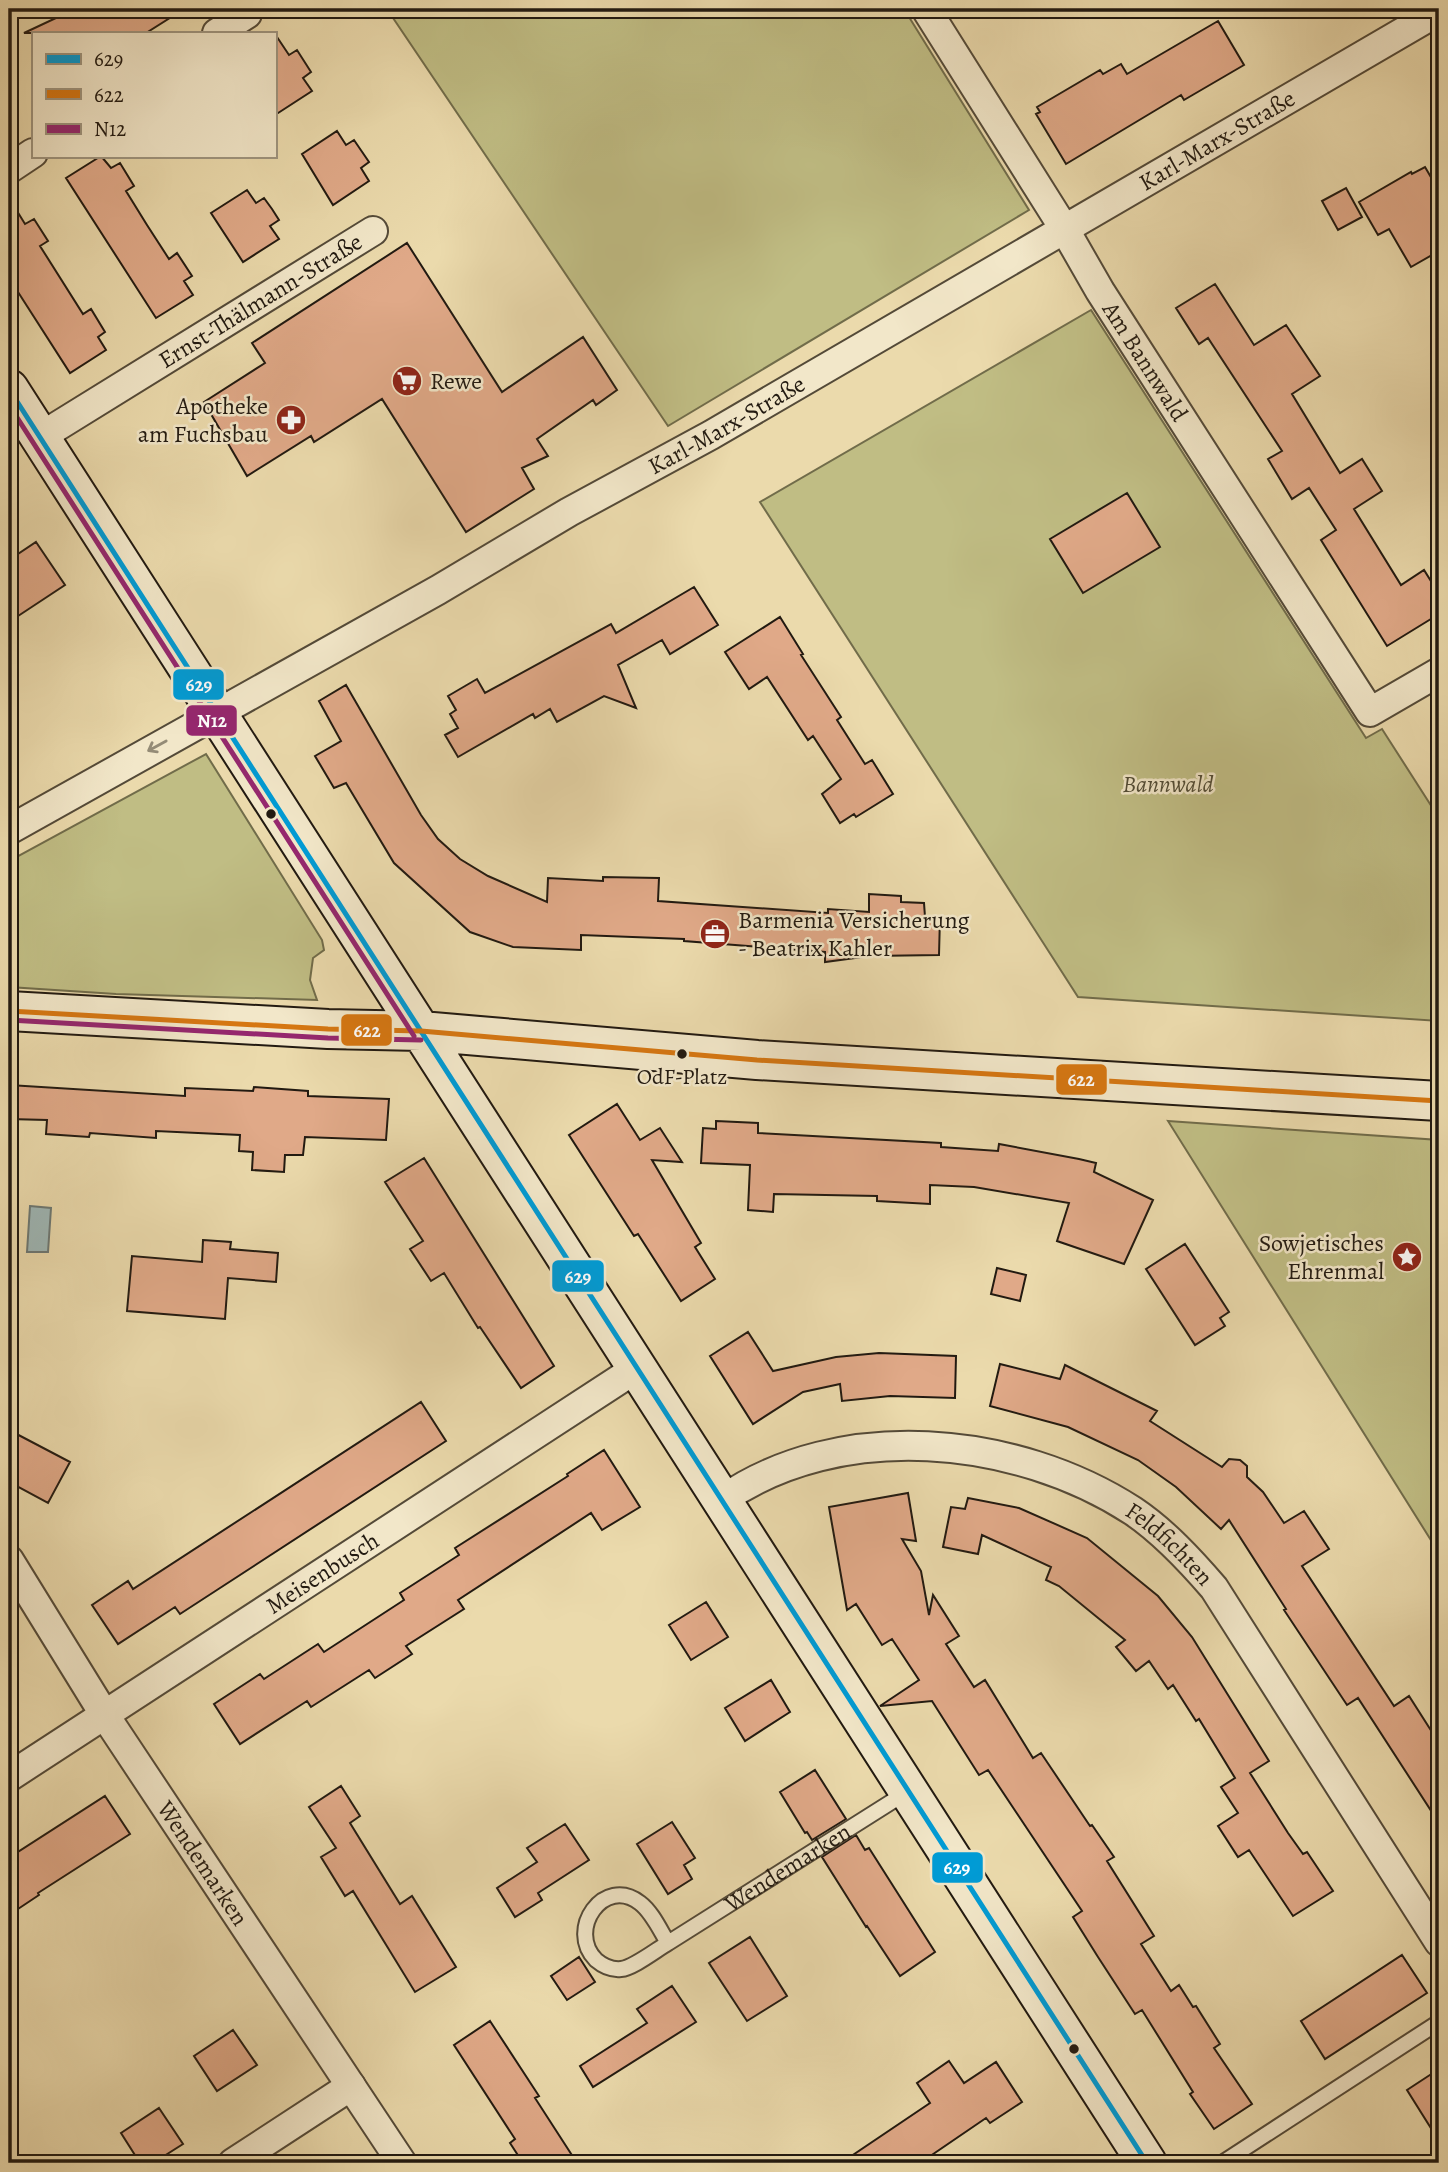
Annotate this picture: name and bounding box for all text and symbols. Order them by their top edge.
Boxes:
legend [32,32,276,158]
text: 629 [94,45,123,73]
text: 622 [94,81,124,109]
street label: Karl-Marx-Straße [1133,82,1301,198]
text: N12 [94,115,126,143]
street label: Ernst-Thälmann-Straße [152,226,368,376]
street label: Am Bannwald [1094,295,1195,427]
supermarket icon: Rewe [390,364,424,398]
place label: Rewe [430,365,482,397]
street label: Karl-Marx-Straße [642,368,811,482]
place label: Apotheke am Fuchsbau [138,390,268,450]
pharmacy icon: Apotheke am Fuchsbau [274,403,308,437]
line badge: 629 [172,668,225,701]
text: 629 [186,672,213,698]
line badge: N12 [185,704,238,737]
text: N12 [197,708,227,734]
one-way arrow [148,739,168,753]
park label: Bannwald [1122,768,1214,800]
unlabelled marker [264,807,278,821]
place label: Barmenia Versicherung - Beatrix Kahler [738,904,970,964]
office icon: Barmenia Versicherung - Beatrix Kahler [698,917,732,951]
line badge: 622 [340,1013,393,1047]
text: 622 [353,1018,381,1044]
marker: OdF-Platz [675,1047,689,1061]
place label: OdF-Platz [637,1062,727,1092]
line badge: 622 [1055,1063,1108,1096]
text: 622 [1067,1067,1095,1093]
place label: Sowjetisches Ehrenmal [1259,1227,1384,1287]
place icon: Sowjetisches Ehrenmal [1390,1240,1424,1274]
line badge: 629 [551,1259,605,1293]
text: 629 [565,1264,592,1290]
street label: Feldfichten [1119,1494,1221,1592]
street label: Meisenbusch [260,1524,385,1621]
street label: Wendemarken [149,1794,256,1932]
street label: Wendemarken [717,1816,857,1920]
line badge: 629 [931,1851,984,1884]
text: 629 [944,1855,971,1881]
unlabelled marker [1067,2042,1081,2056]

